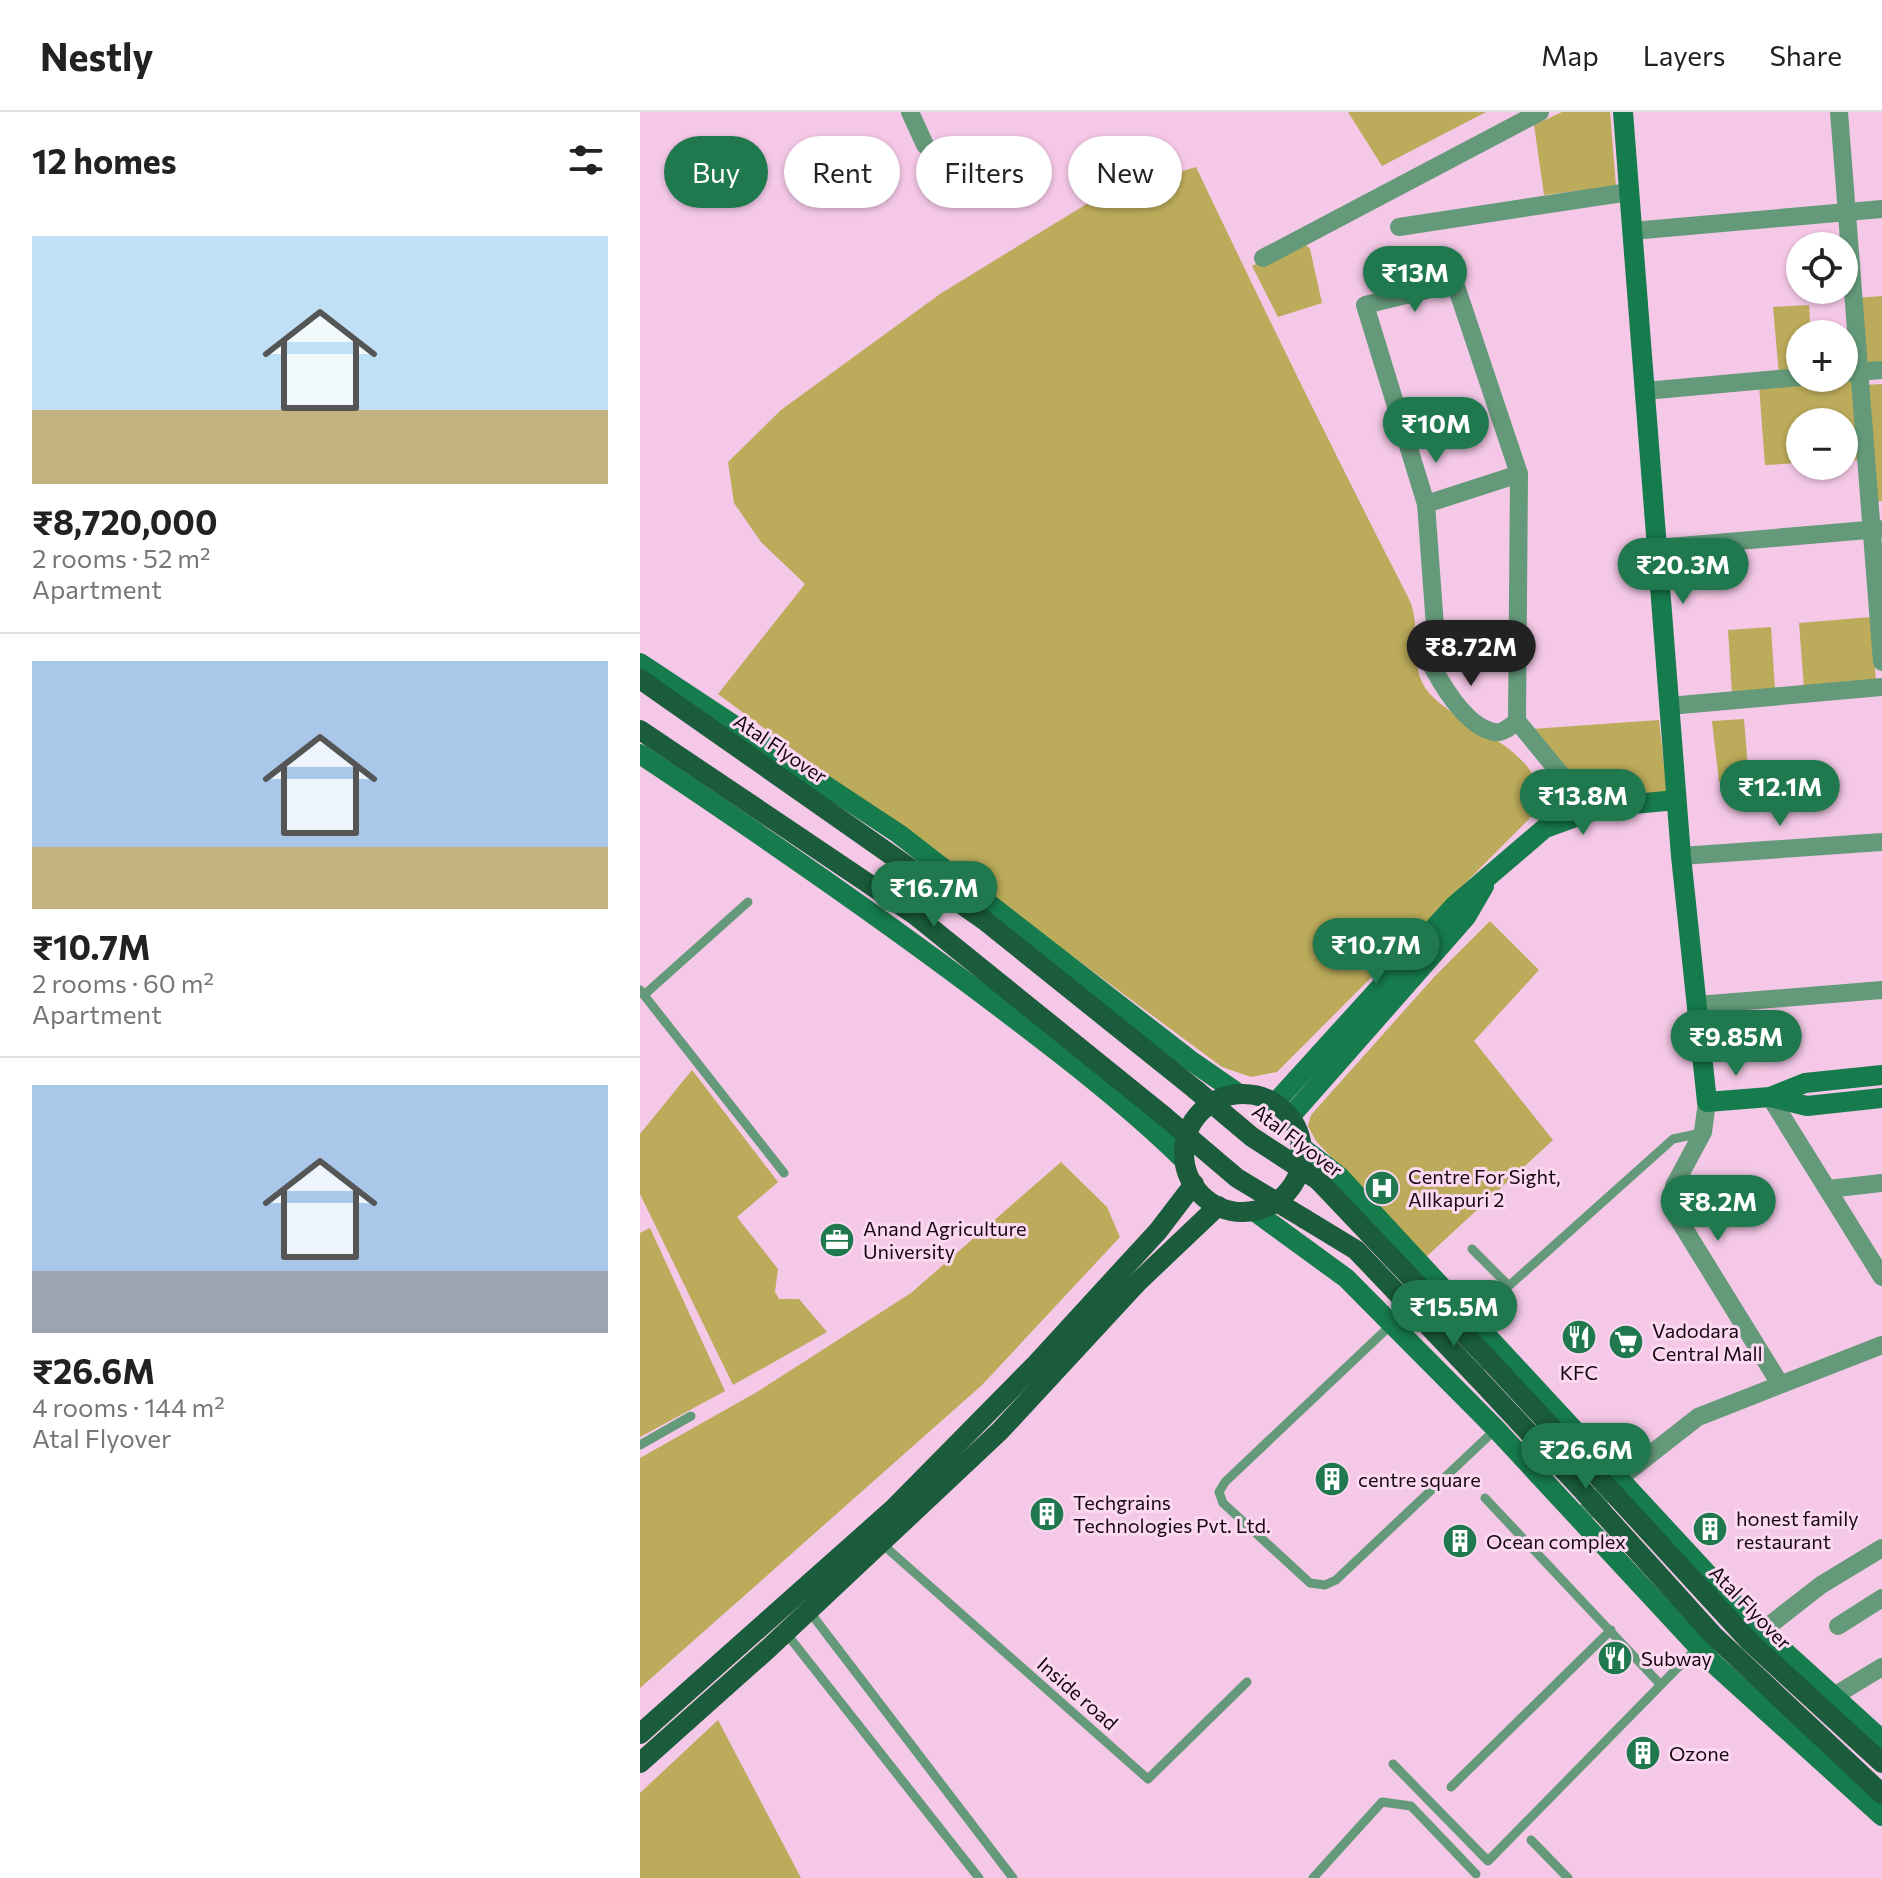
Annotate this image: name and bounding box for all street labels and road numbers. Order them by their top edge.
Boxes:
street label: Atal Flyover [730,708,832,788]
street label: Atal Flyover [1248,1098,1348,1182]
street label: Atal Flyover [1705,1560,1797,1654]
street label: Inside road [1033,1652,1123,1734]

